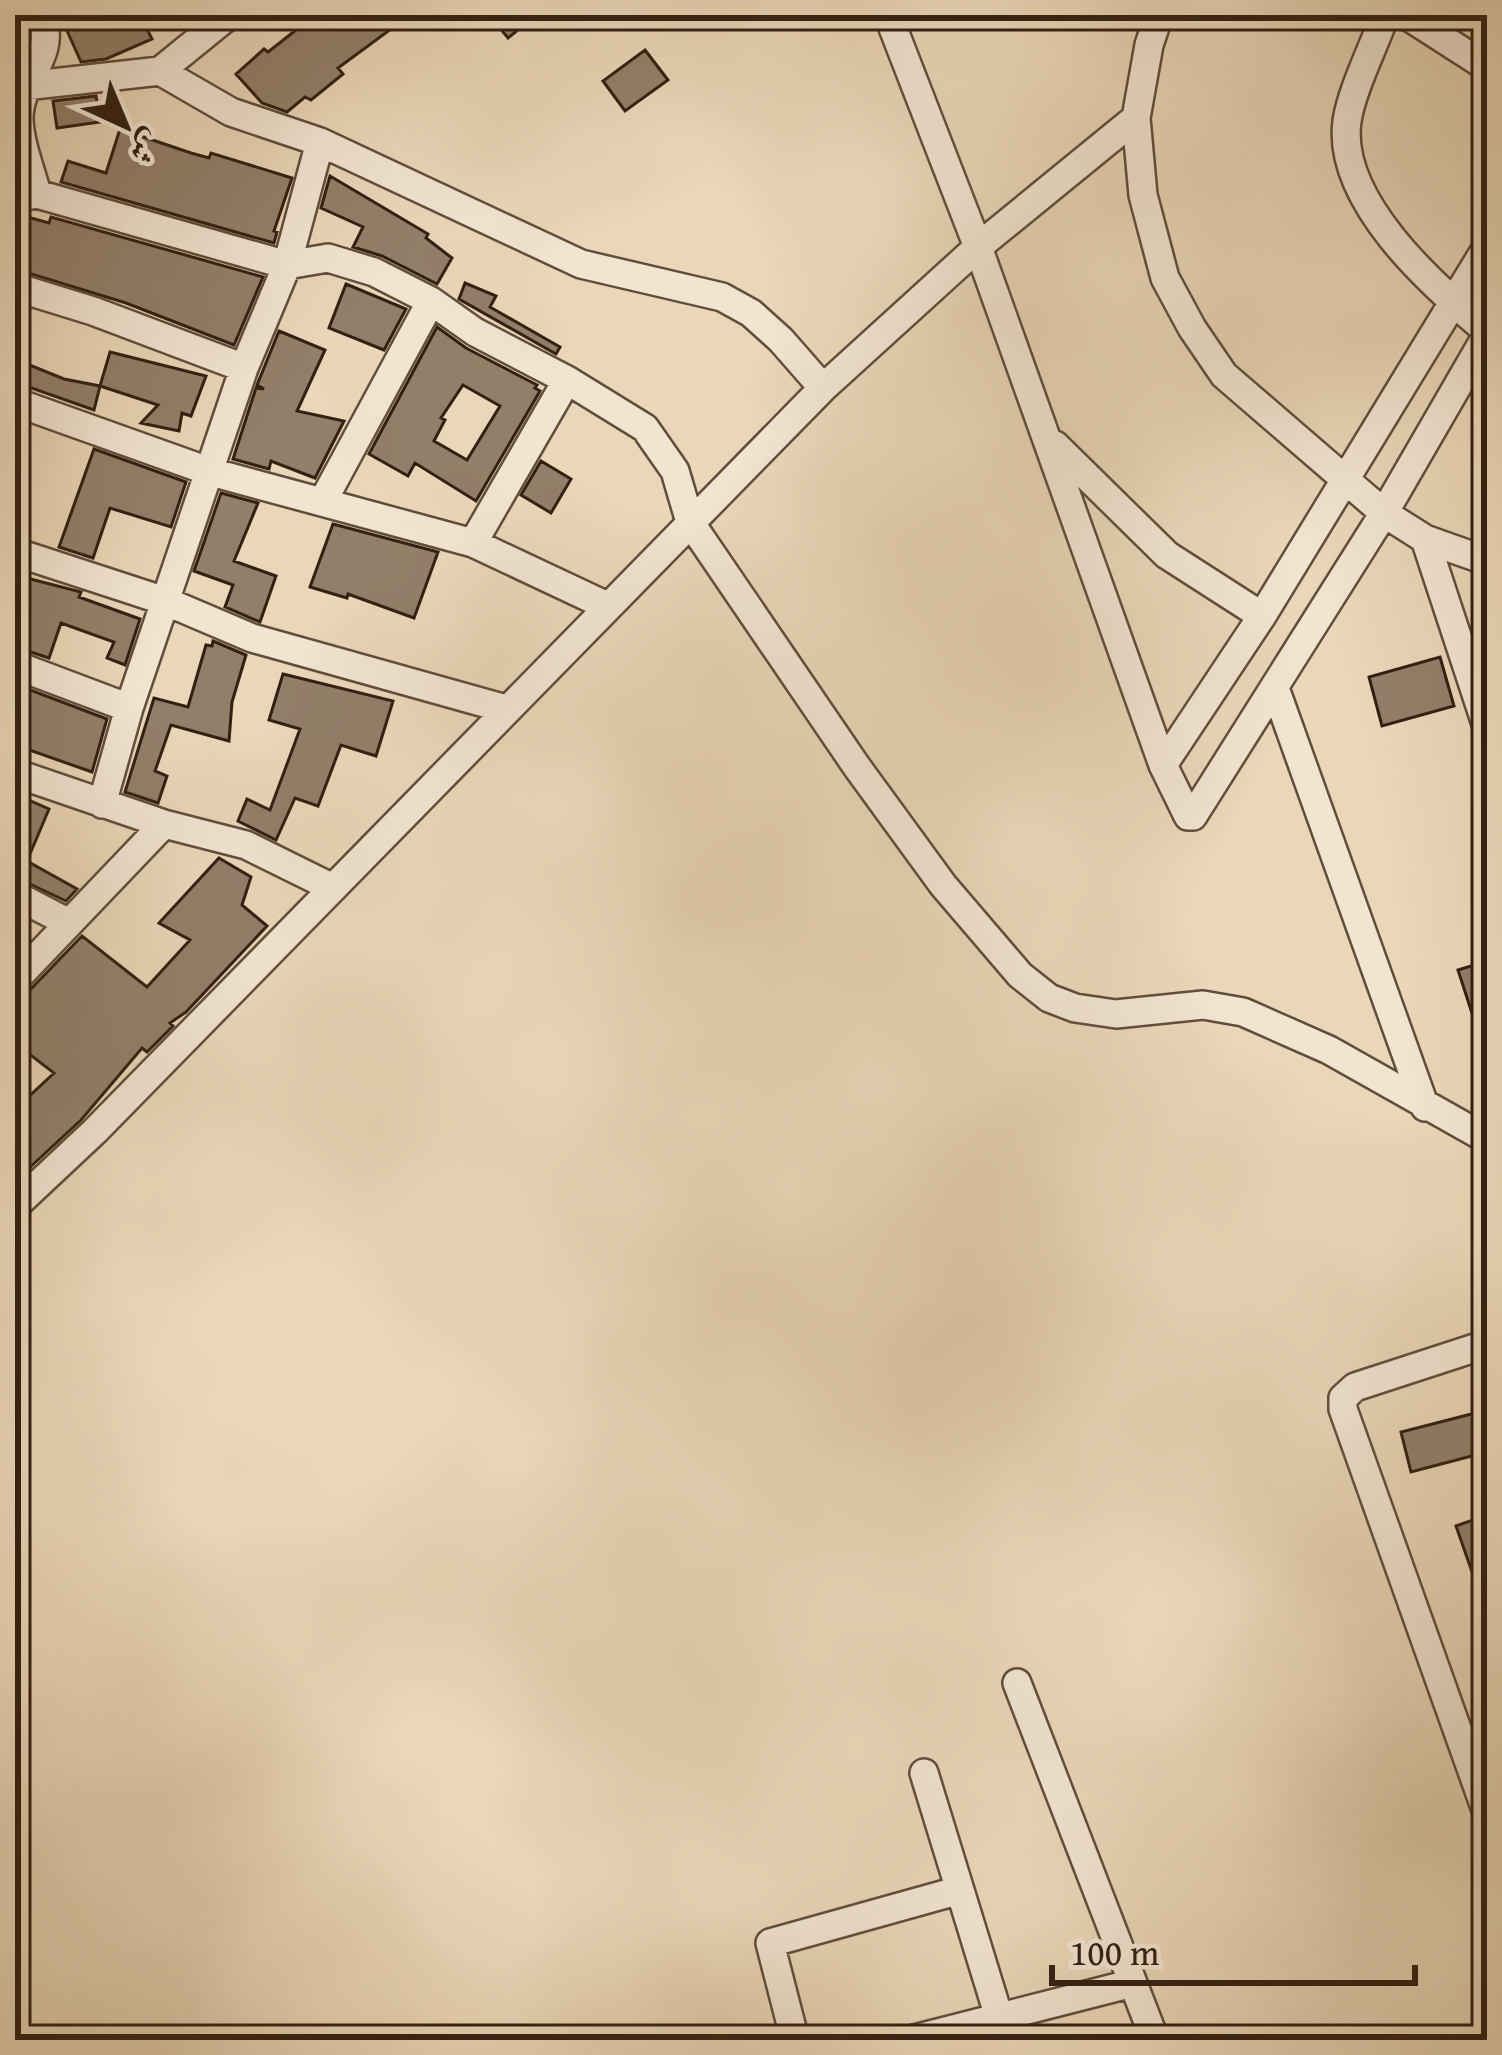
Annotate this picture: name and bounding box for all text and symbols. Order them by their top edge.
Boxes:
north arrow [66,66,186,186]
text: ش [118,119,175,176]
scale bar [1052,1911,1415,1985]
text: 100 m [1070,1925,1159,1978]

